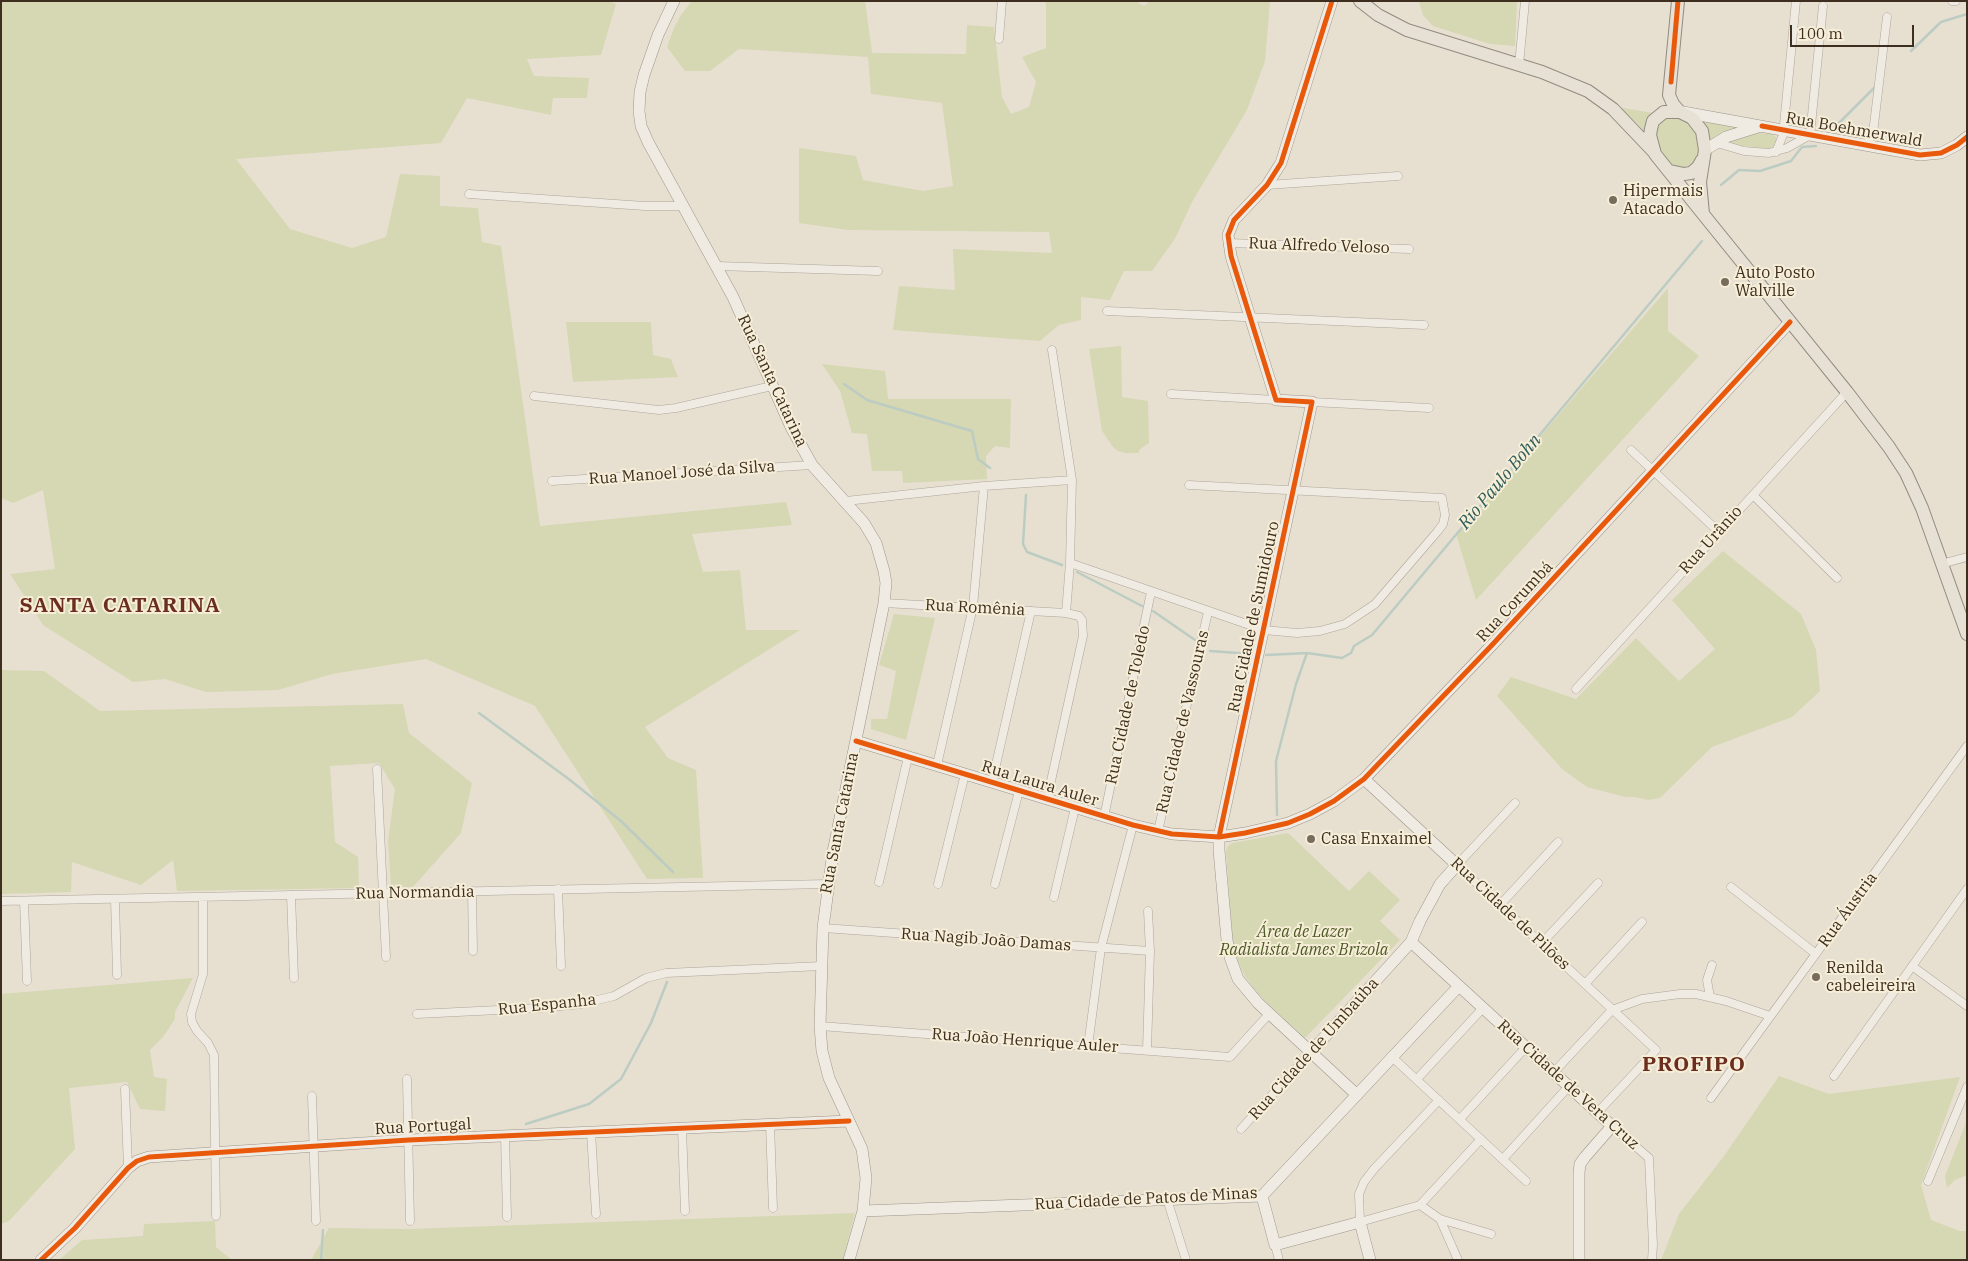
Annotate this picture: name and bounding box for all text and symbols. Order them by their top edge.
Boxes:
scale bar [1793,15,1917,47]
text: 100 m [1798,24,1843,43]
street label: Rua Boehmerwald [1784,109,1924,151]
place label: Hipermais Atacado [1623,181,1703,219]
marker: Hipermais Atacado [1607,194,1619,206]
street label: Rua Alfredo Veloso [1248,234,1390,258]
place label: Auto Posto Walville [1735,263,1815,301]
marker: Auto Posto Walville [1719,276,1731,288]
street label: Rua Santa Catarina [733,312,811,450]
water label: Rio Paulo Bohn [1454,430,1546,534]
street label: Rua Manoel José da Silva [588,457,776,489]
street label: Rua Urânio [1675,502,1747,578]
street label: Rua Cidade de Sumidouro [1224,519,1284,715]
street label: Rua Corumbá [1473,558,1557,646]
district label: SANTA CATARINA [18,593,222,619]
street label: Rua Romênia [924,596,1026,620]
street label: Rua Cidade de Toledo [1102,624,1154,786]
street label: Rua Cidade de Vassouras [1153,629,1213,815]
street label: Rua Santa Catarina [817,751,863,895]
street label: Rua Laura Auler [979,757,1101,811]
place label: Casa Enxaimel [1321,829,1432,849]
marker: Casa Enxaimel [1305,833,1317,845]
street label: Rua Cidade de Pilões [1446,854,1574,974]
street label: Rua Áustria [1814,869,1882,951]
street label: Rua Normandia [355,882,475,904]
park label: Área de Lazer Radialista James Brizola [1220,922,1388,960]
street label: Rua Nagib João Damas [900,924,1072,956]
place label: Renilda cabeleireira [1826,958,1916,996]
marker: Renilda cabeleireira [1810,971,1822,983]
street label: Rua Cidade de Umbaúba [1245,974,1383,1124]
street label: Rua Espanha [497,990,597,1020]
street label: Rua Cidade de Vera Cruz [1493,1016,1643,1154]
street label: Rua João Henrique Auler [931,1025,1119,1057]
district label: PROFIPO [1641,1052,1747,1078]
street label: Rua Portugal [374,1115,472,1139]
street label: Rua Cidade de Patos de Minas [1034,1184,1258,1214]

